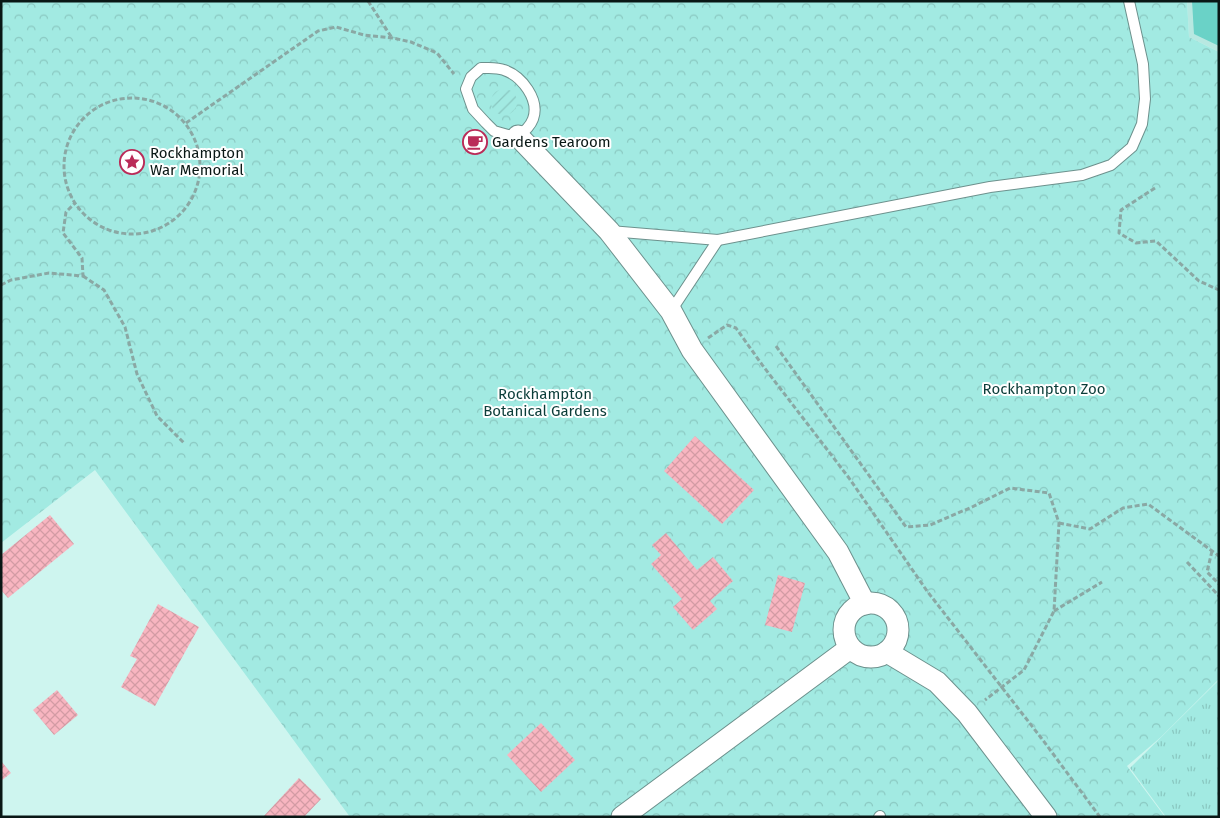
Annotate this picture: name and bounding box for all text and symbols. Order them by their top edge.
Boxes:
cafe icon: Gardens Tearoom [462,129,488,155]
place label: Gardens Tearoom [492,133,611,151]
place label: Rockhampton War Memorial [150,144,244,179]
place icon: Rockhampton War Memorial [119,149,145,175]
park label: Rockhampton Zoo [983,380,1105,398]
park label: Rockhampton Botanical Gardens [483,385,607,420]

